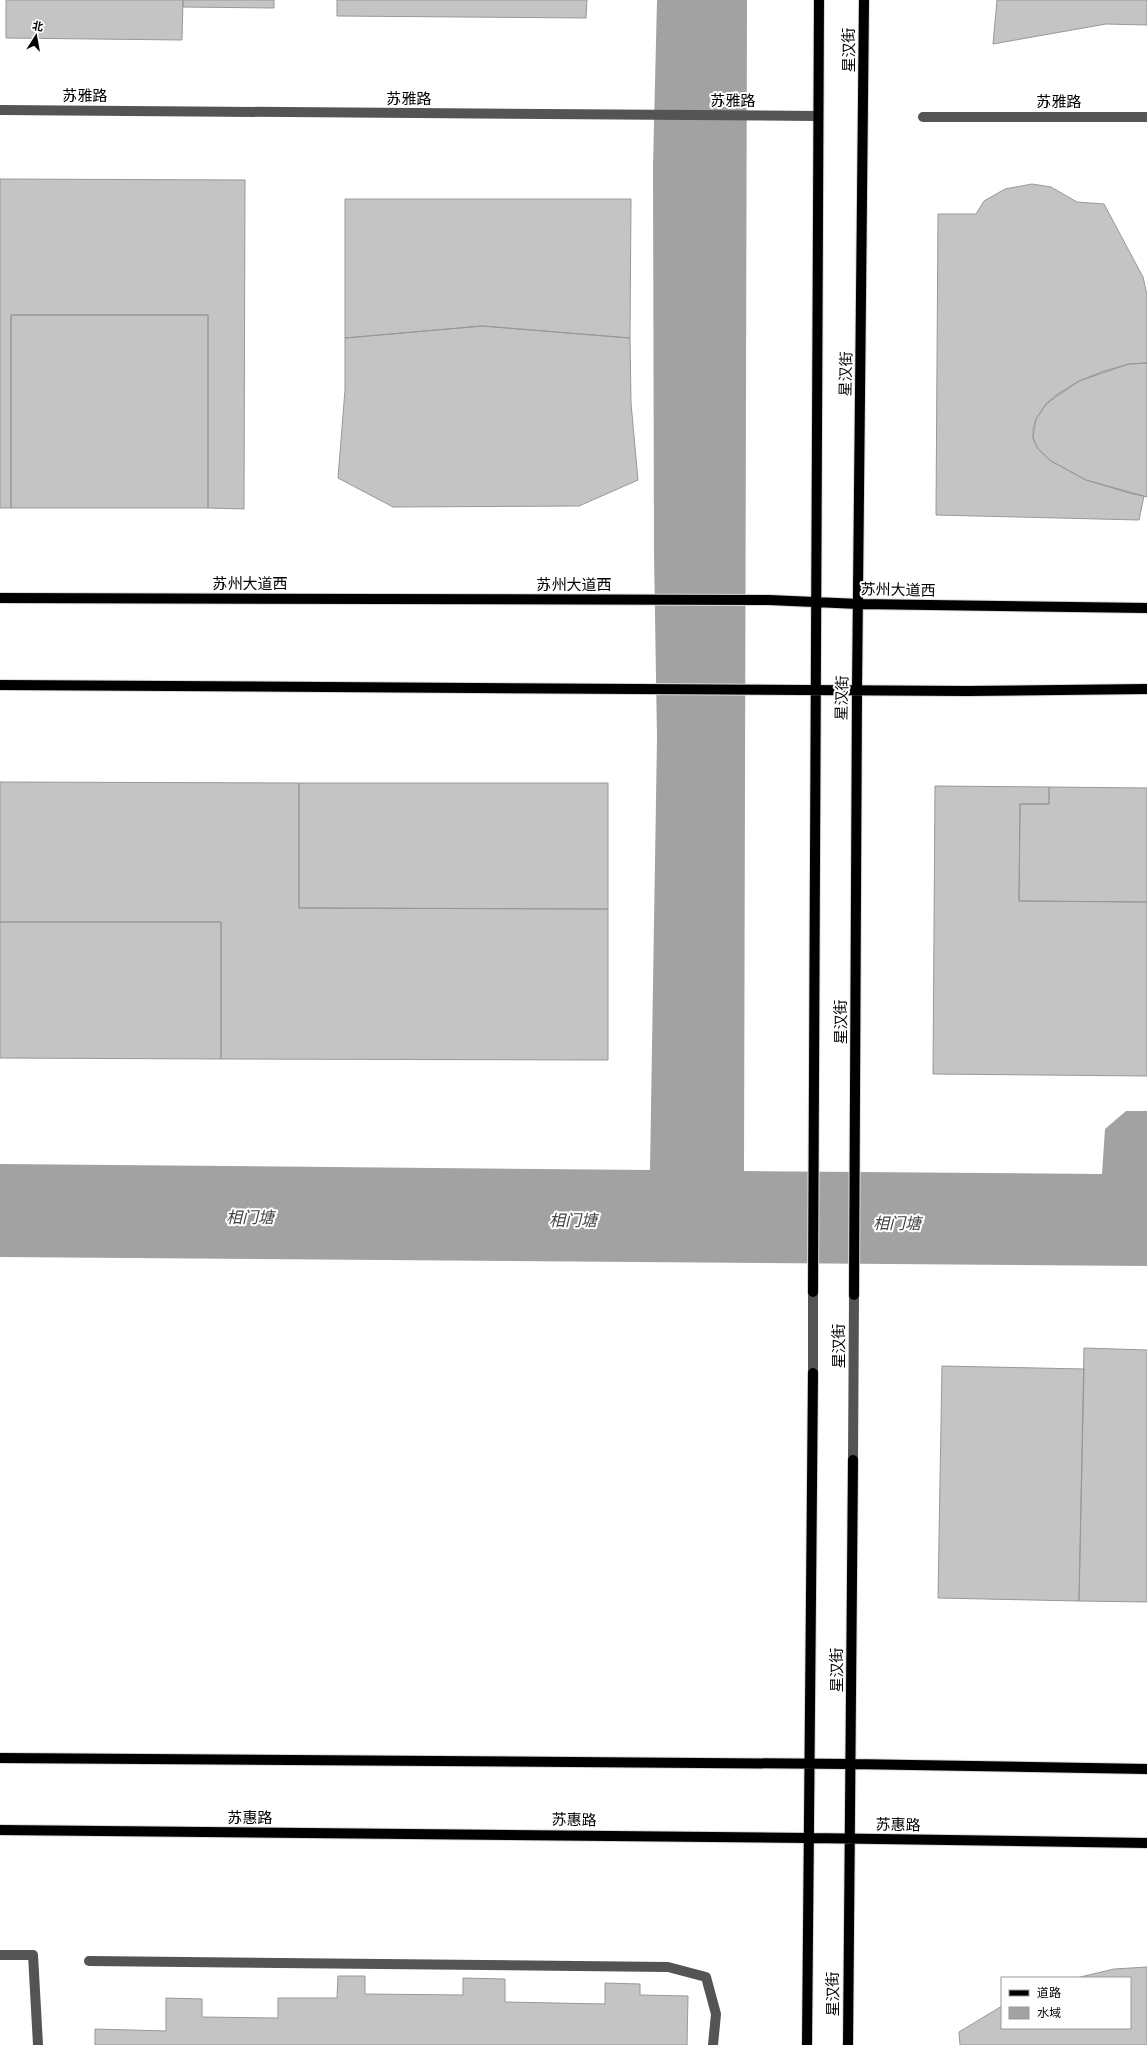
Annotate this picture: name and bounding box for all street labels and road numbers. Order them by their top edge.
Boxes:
street label: 星汉街 [838,27,860,73]
street label: 苏雅路 [62,85,108,107]
street label: 苏雅路 [386,88,432,110]
street label: 苏雅路 [710,90,756,112]
street label: 苏雅路 [1036,91,1082,113]
street label: 星汉街 [835,351,857,397]
street label: 苏州大道西 [212,573,288,595]
street label: 苏州大道西 [536,574,612,596]
street label: 苏州大道西 [860,578,936,602]
street label: 星汉街 [831,675,853,721]
street label: 星汉街 [830,999,852,1045]
street label: 星汉街 [828,1323,850,1369]
street label: 星汉街 [826,1647,848,1693]
street label: 苏惠路 [227,1807,273,1829]
street label: 苏惠路 [551,1809,597,1831]
street label: 苏惠路 [875,1814,921,1836]
street label: 星汉街 [822,1971,844,2017]

